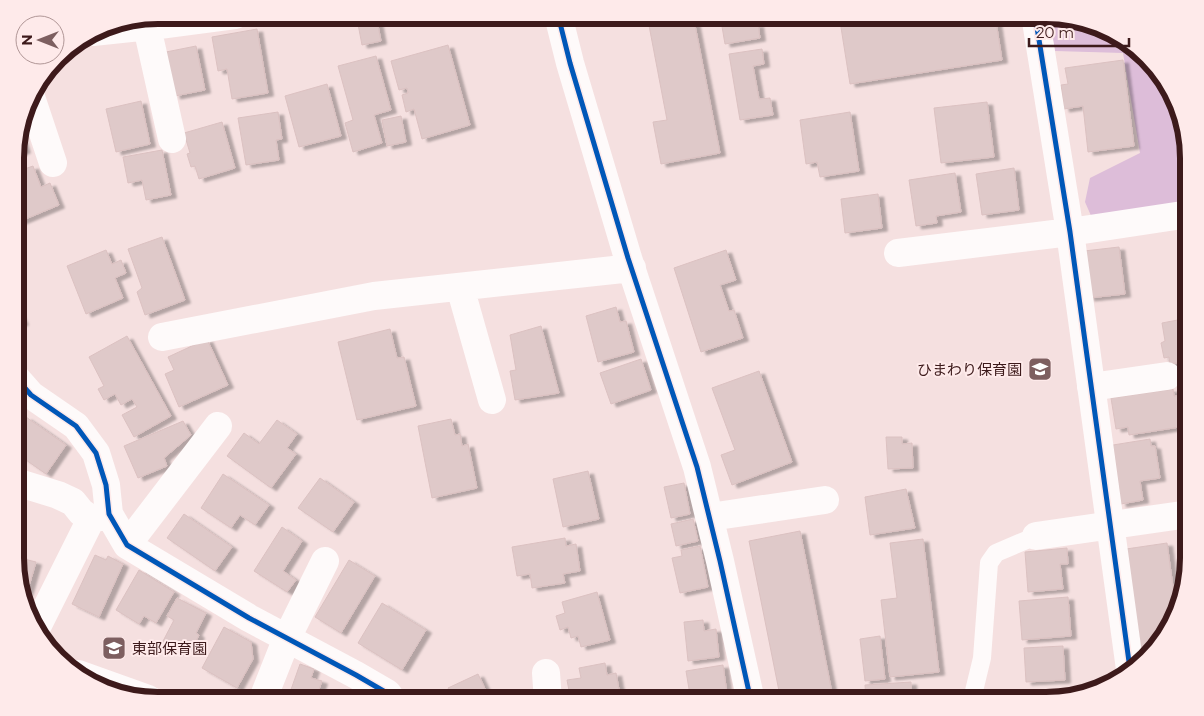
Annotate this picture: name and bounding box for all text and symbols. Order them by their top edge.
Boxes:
north arrow [15,15,65,65]
scale bar [1029,15,1129,47]
text: 20 m [1036,23,1074,42]
text: N [18,34,36,46]
school or university icon: ひまわり保育園 [1027,356,1053,382]
place label: ひまわり保育園 [917,360,1022,379]
school or university icon: 東部保育園 [101,635,127,661]
place label: 東部保育園 [132,639,207,658]

